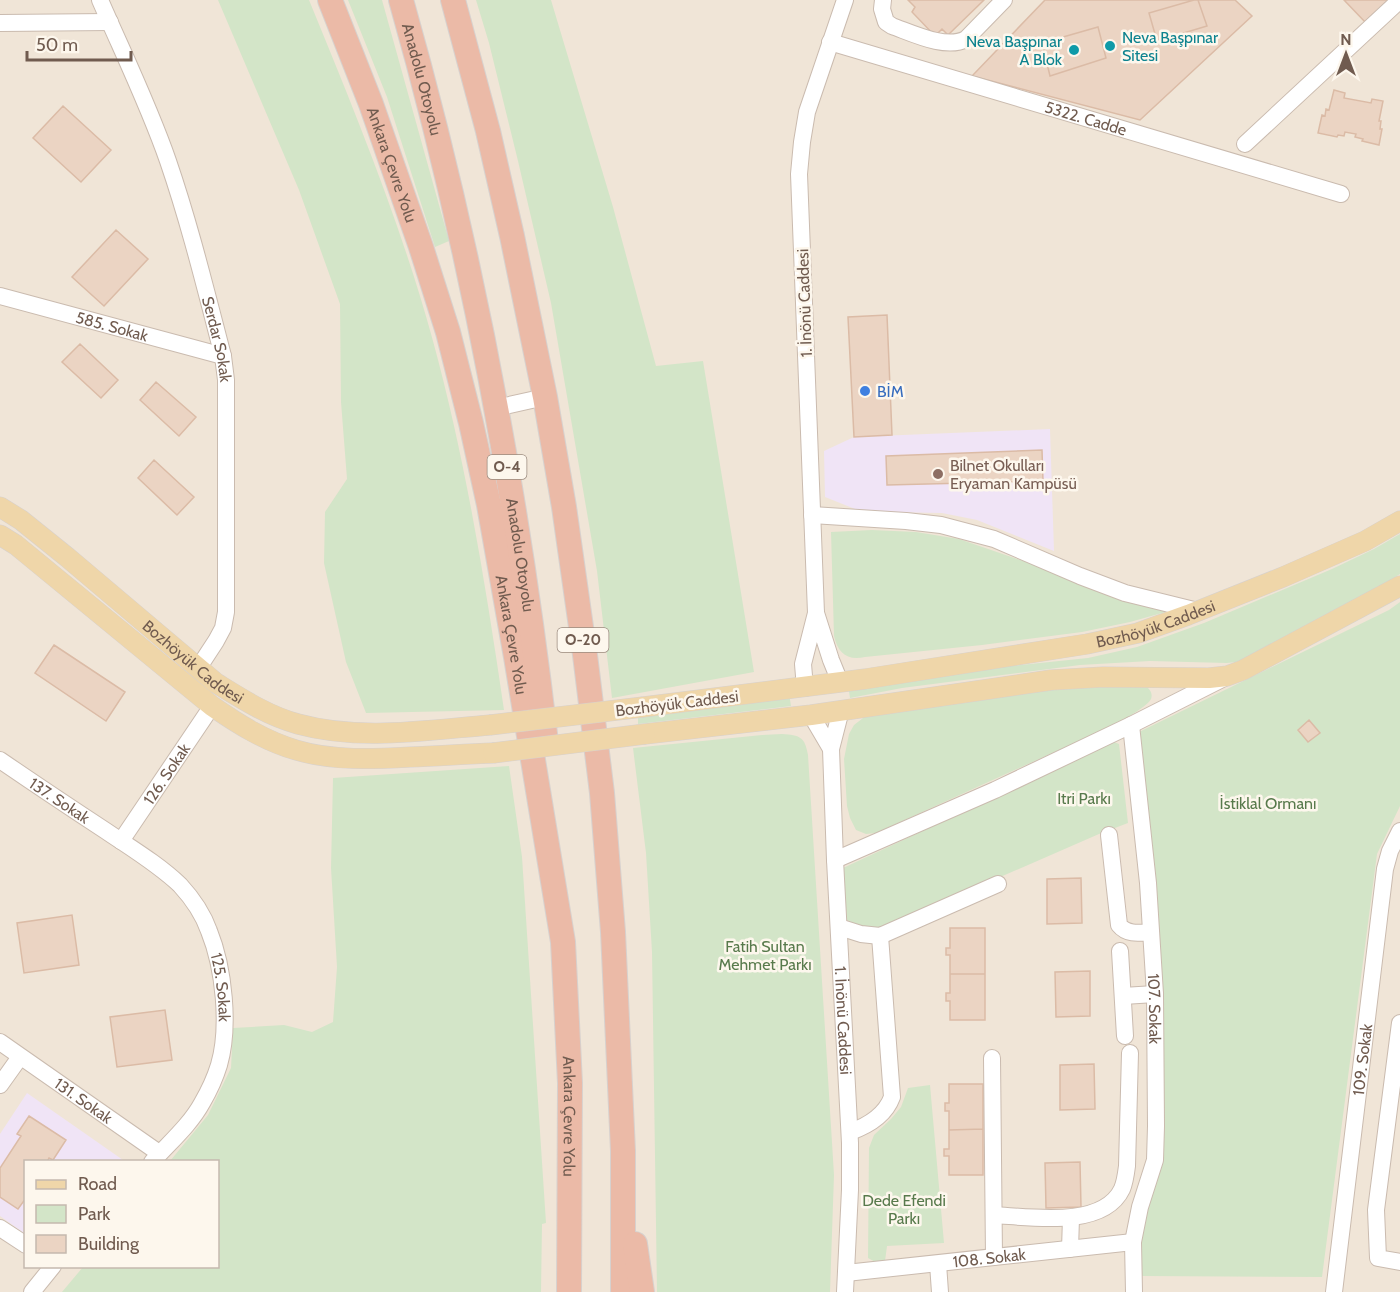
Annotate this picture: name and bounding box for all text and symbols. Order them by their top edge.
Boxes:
street label: Anadolu Otoyolu [398,21,446,137]
scale bar [27,24,130,62]
north arrow [1316,24,1376,84]
place label: Neva Başpınar Sitesi [1122,28,1219,65]
text: N [1340,30,1352,49]
place label: Neva Başpınar A Blok [966,32,1063,69]
text: 50 m [36,34,78,56]
marker: Neva Başpınar Sitesi [1103,39,1117,53]
marker: Neva Başpınar A Blok [1067,43,1081,57]
street label: 5322. Cadde [1043,97,1129,140]
street label: Ankara Çevre Yolu [363,105,421,225]
street label: 1. İnönü Caddesi [793,248,816,357]
street label: Serdar Sokak [198,294,235,384]
street label: 585. Sokak [74,308,151,346]
place label: BİM [877,382,904,401]
marker: BİM [858,384,872,398]
road number: O-4 [488,455,526,479]
place label: Bilnet Okulları Eryaman Kampüsü [950,456,1077,493]
marker: Bilnet Okulları Eryaman Kampüsü [931,467,945,481]
street label: Anadolu Otoyolu [502,497,538,613]
street label: Ankara Çevre Yolu [492,574,531,696]
street label: Bozhöyük Caddesi [1094,596,1218,652]
street label: Bozhöyük Caddesi [139,616,247,708]
road number: O-20 [558,628,608,652]
street label: Bozhöyük Caddesi [614,687,740,720]
street label: 126. Sokak [139,739,195,808]
street label: 137. Sokak [26,774,94,828]
park label: Itri Parkı [1057,789,1111,808]
park label: İstiklal Ormanı [1220,794,1316,813]
park label: Fatih Sultan Mehmet Parkı [718,937,812,974]
street label: 125. Sokak [207,951,234,1023]
street label: 1. İnönü Caddesi [831,966,855,1075]
street label: 107. Sokak [1144,973,1164,1045]
street label: 109. Sokak [1349,1022,1376,1097]
street label: Ankara Çevre Yolu [559,1055,579,1177]
street label: 131. Sokak [51,1074,117,1128]
legend [24,1160,219,1268]
text: Road [78,1173,117,1195]
park label: Dede Efendi Parkı [862,1191,946,1228]
text: Park [78,1203,111,1225]
text: Building [78,1233,140,1255]
street label: 108. Sokak [952,1245,1027,1271]

